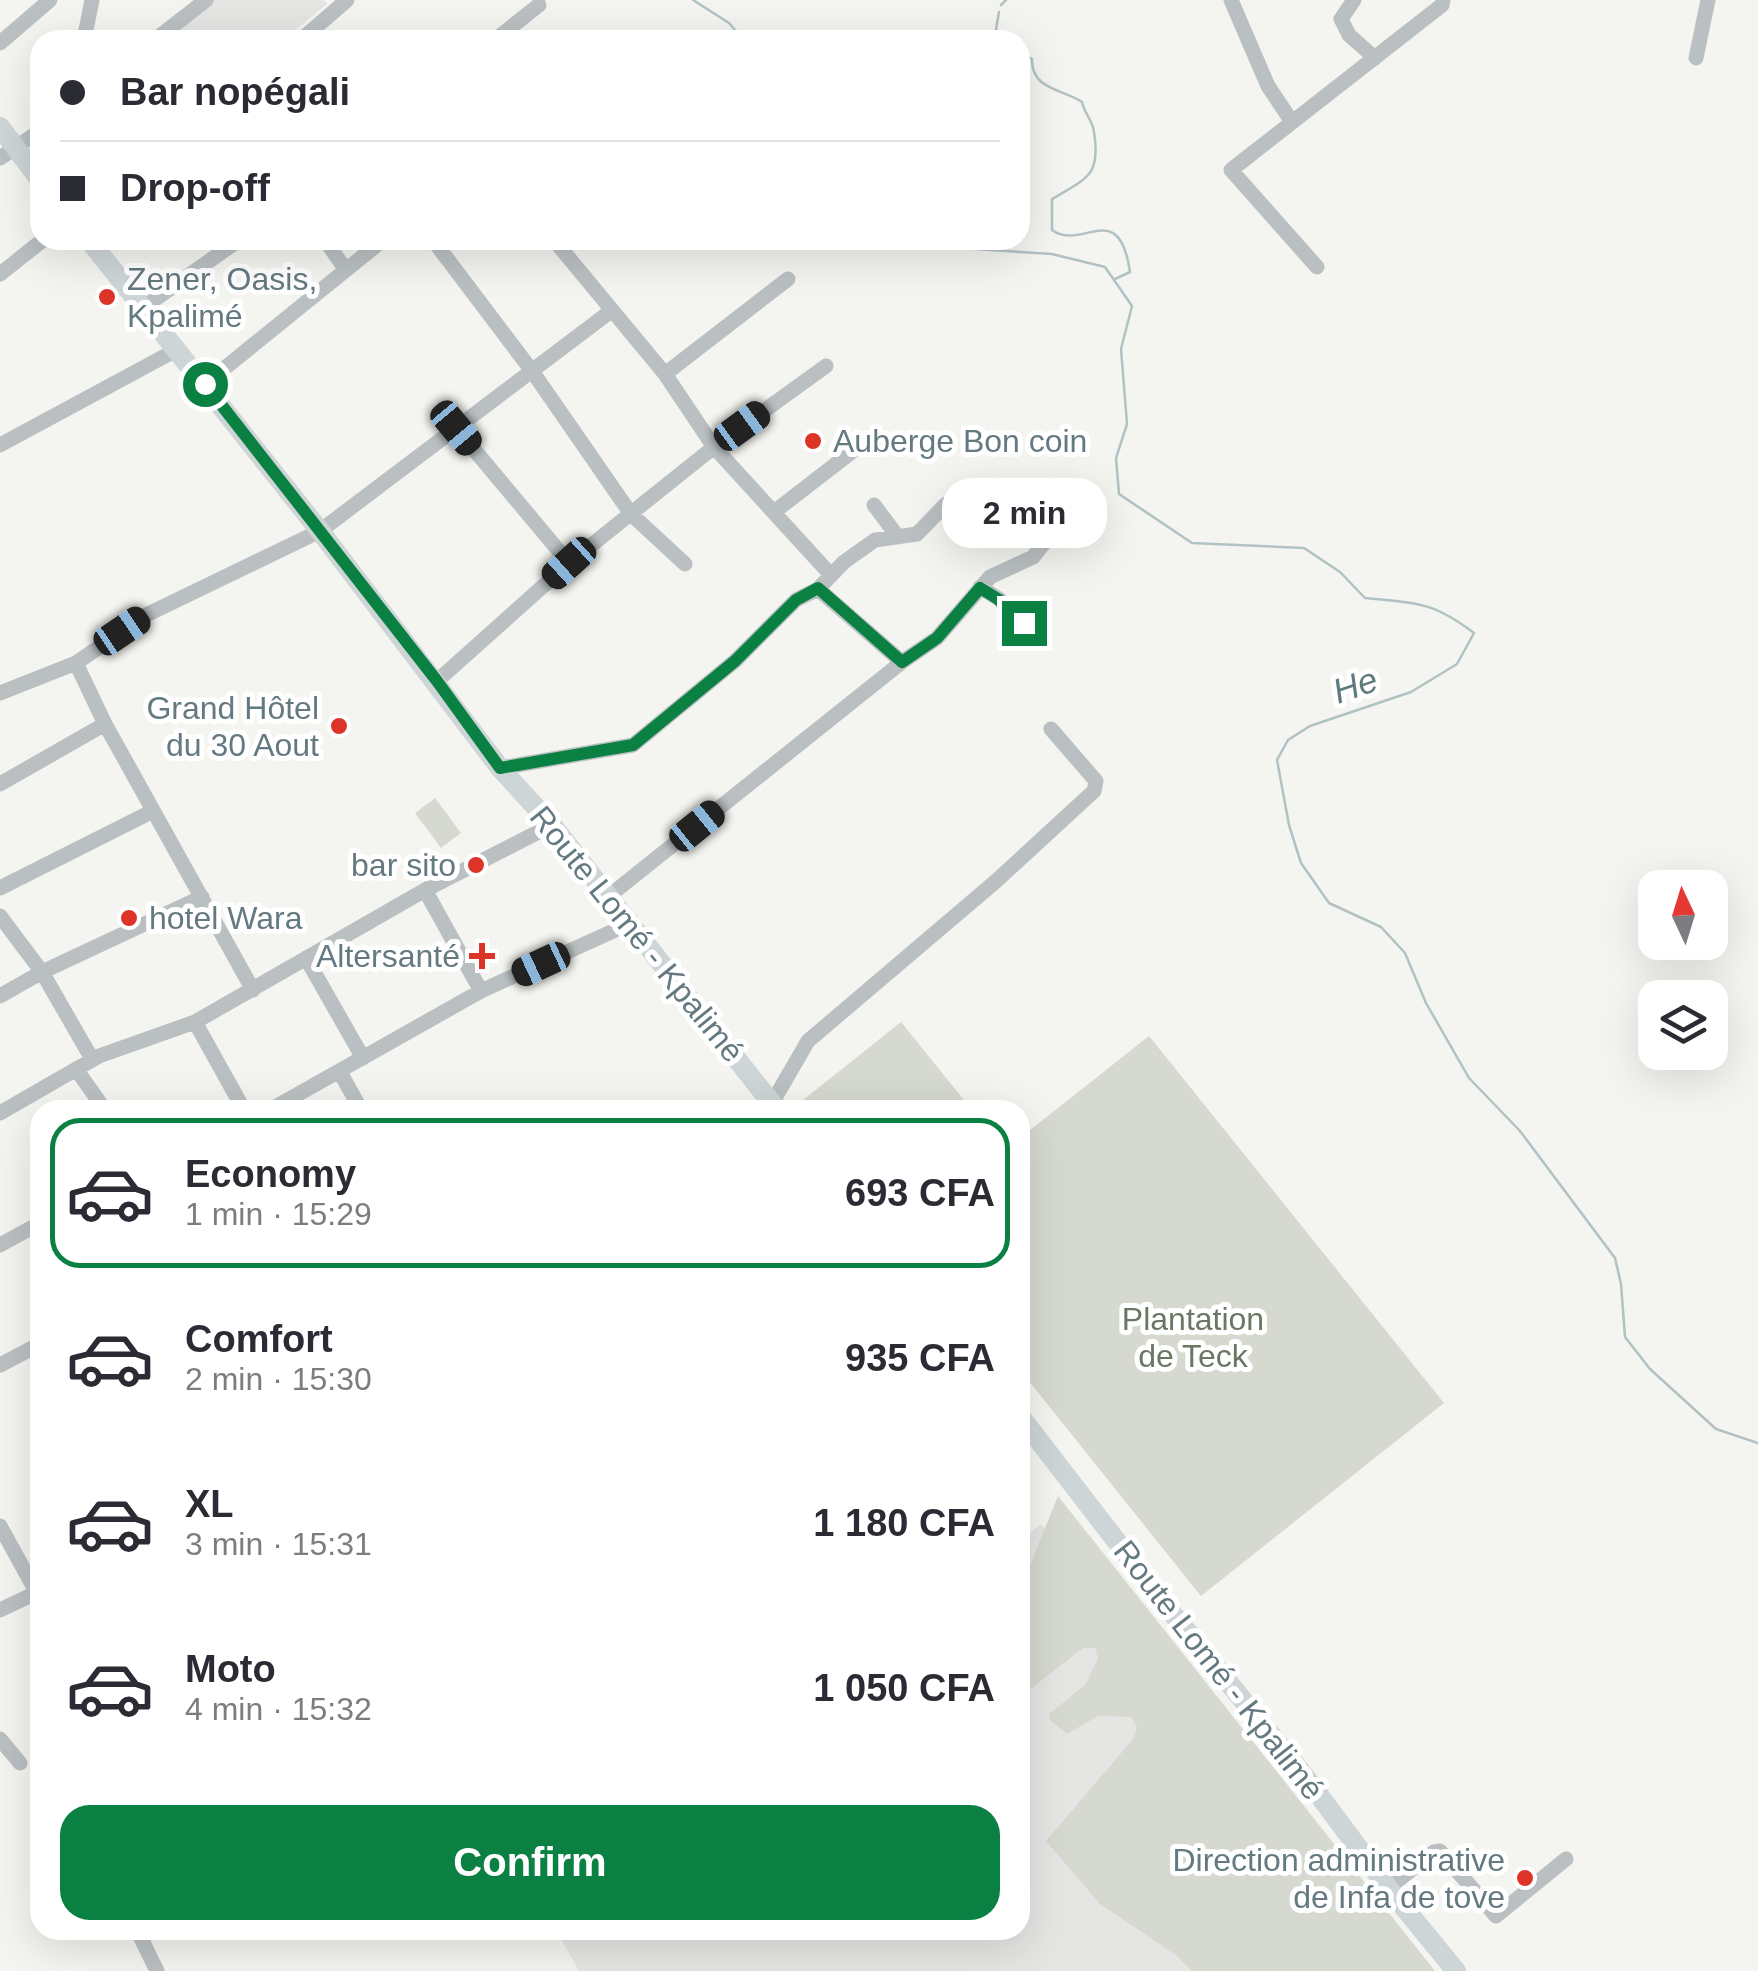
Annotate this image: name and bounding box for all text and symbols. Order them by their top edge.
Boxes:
text: Bar nopégali [120,71,350,113]
text: Drop-off [120,167,270,209]
place label: Zener, Oasis, Kpalimé [127,261,317,334]
marker: Zener, Oasis, Kpalimé [96,286,118,308]
route start [183,362,228,407]
car [425,395,487,461]
car [709,396,775,456]
place label: Auberge Bon coin [833,423,1087,459]
marker: Auberge Bon coin [802,430,824,452]
callout: 2 min [942,478,1106,548]
text: 2 min [983,495,1066,531]
car [537,532,601,594]
route end [1002,601,1047,646]
car [89,602,155,660]
water label: He [1327,659,1383,711]
place label: Grand Hôtel du 30 Aout [146,690,319,763]
marker: Grand Hôtel du 30 Aout [328,715,350,737]
car [664,795,730,857]
street label: Route Lomé - Kpalimé [523,799,751,1069]
place label: bar sito [351,847,456,883]
marker: bar sito [465,854,487,876]
north arrow [1638,870,1728,960]
map controls [1638,870,1728,1070]
place label: hotel Wara [149,900,303,936]
marker: hotel Wara [118,907,140,929]
place label: Altersanté [316,938,460,974]
car [507,938,575,990]
marker: Altersanté [469,943,495,969]
button: layers [1638,980,1728,1070]
icon: car [65,1148,155,1238]
text: Economy [185,1153,356,1195]
text: 693 CFA [845,1172,995,1214]
text: 1 min · 15:29 [185,1196,372,1232]
park label: Plantation de Teck [1122,1301,1264,1374]
icon: car [65,1313,155,1403]
text: Comfort [185,1318,333,1360]
text: 935 CFA [845,1337,995,1379]
text: 2 min · 15:30 [185,1361,372,1397]
icon: car [65,1478,155,1568]
text: XL [185,1483,234,1525]
text: 1 180 CFA [813,1502,995,1544]
text: 3 min · 15:31 [185,1526,372,1562]
street label: Route Lomé - Kpalimé [1107,1533,1331,1807]
icon: car [65,1643,155,1733]
text: Moto [185,1648,276,1690]
text: 1 050 CFA [813,1667,995,1709]
text: 4 min · 15:32 [185,1691,372,1727]
button: Confirm [60,1805,1000,1920]
place label: Direction administrative de Infa de tove [1172,1842,1505,1915]
marker: Direction administrative de Infa de tove [1514,1867,1536,1889]

